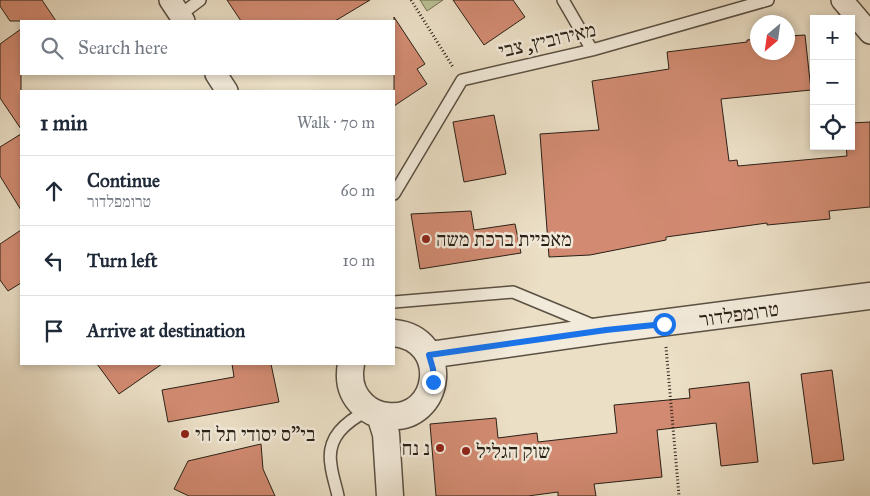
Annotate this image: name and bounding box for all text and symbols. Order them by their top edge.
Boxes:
north arrow [750,15,795,60]
map controls [810,15,855,150]
button: + [810,15,855,60]
street label: מאירוביץ, צבי [496,17,598,63]
search box [20,20,395,75]
icon: search [38,34,66,62]
text: Search here [78,36,168,59]
button: − [810,60,855,105]
button: locate [810,105,855,150]
text: 1 min [40,110,88,136]
text: Walk · 70 m [297,113,375,132]
text: Continue [87,169,160,192]
icon: ahead [40,177,68,205]
text: 60 m [341,181,375,200]
text: טרומפלדור [87,192,151,211]
place label: מאפיית ברכת משה [436,227,572,251]
marker: מאפיית ברכת משה [420,233,432,245]
icon: left [40,247,68,275]
text: Turn left [87,249,157,272]
text: 10 m [343,251,375,270]
street label: טרומפלדור [698,297,780,331]
route start [653,313,676,336]
icon: arrive [40,317,68,345]
text: Arrive at destination [87,319,245,342]
route end [422,371,445,394]
place label: בי"ס יסודי תל חי [195,422,315,446]
marker: בי"ס יסודי תל חי [179,428,191,440]
place label: נ נח [401,436,430,460]
place label: שוק הגליל [476,439,550,463]
marker: נ נח [434,442,446,454]
marker: שוק הגליל [460,445,472,457]

